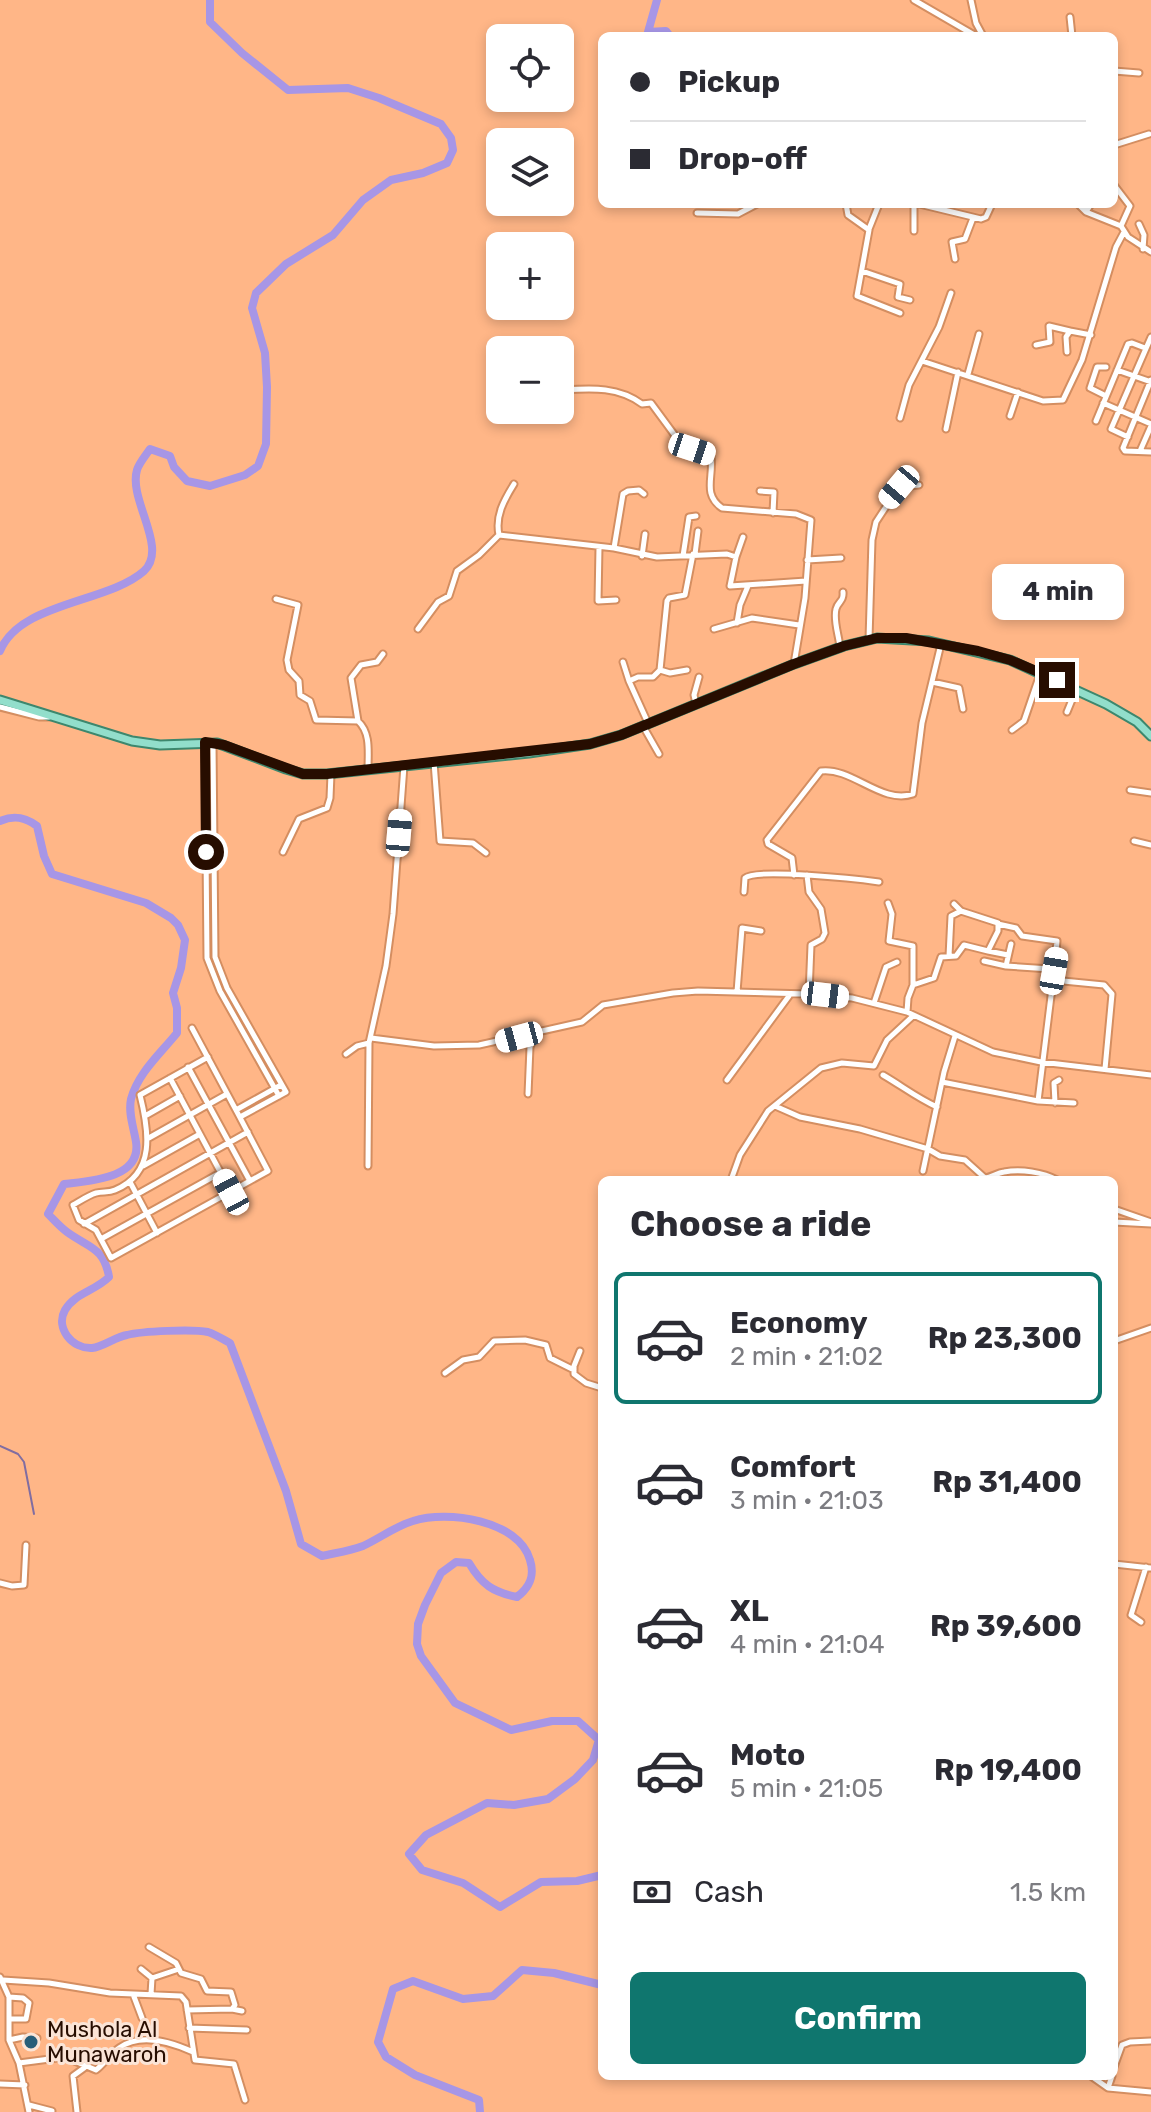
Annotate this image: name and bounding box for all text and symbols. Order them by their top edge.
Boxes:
map controls [486,24,574,424]
button: locate [486,24,574,112]
text: Pickup [678,64,780,100]
button: layers [486,128,574,216]
text: Drop-off [678,141,807,177]
button: + [486,232,574,320]
button: − [486,336,574,424]
car [665,430,719,468]
car [874,461,924,513]
callout: 4 min [991,564,1123,620]
text: 4 min [1022,576,1094,607]
route end [1039,662,1075,698]
car [385,808,413,858]
route start [188,834,224,870]
car [1038,945,1070,997]
car [800,980,850,1010]
car [493,1019,545,1055]
car [209,1165,253,1219]
text: Choose a ride [630,1202,871,1245]
icon: car [634,1302,706,1374]
text: Economy [730,1305,868,1341]
text: Rp 23,300 [928,1320,1082,1356]
text: 2 min · 21:02 [730,1341,883,1372]
icon: car [634,1446,706,1518]
text: Comfort [730,1449,856,1485]
text: Rp 31,400 [932,1464,1082,1500]
text: 3 min · 21:03 [730,1485,884,1516]
icon: car [634,1590,706,1662]
text: XL [730,1593,769,1629]
text: Rp 39,600 [930,1608,1082,1644]
text: 4 min · 21:04 [730,1629,885,1660]
icon: car [634,1734,706,1806]
text: Moto [730,1737,805,1773]
text: Rp 19,400 [934,1752,1082,1788]
text: 5 min · 21:05 [730,1773,883,1804]
icon: cash [630,1870,674,1914]
text: Cash [694,1874,764,1910]
text: 1.5 km [1010,1877,1086,1908]
button: Confirm [630,1972,1086,2064]
place label: Mushola Al Munawaroh [47,2016,167,2068]
marker: Mushola Al Munawaroh [22,2033,40,2051]

